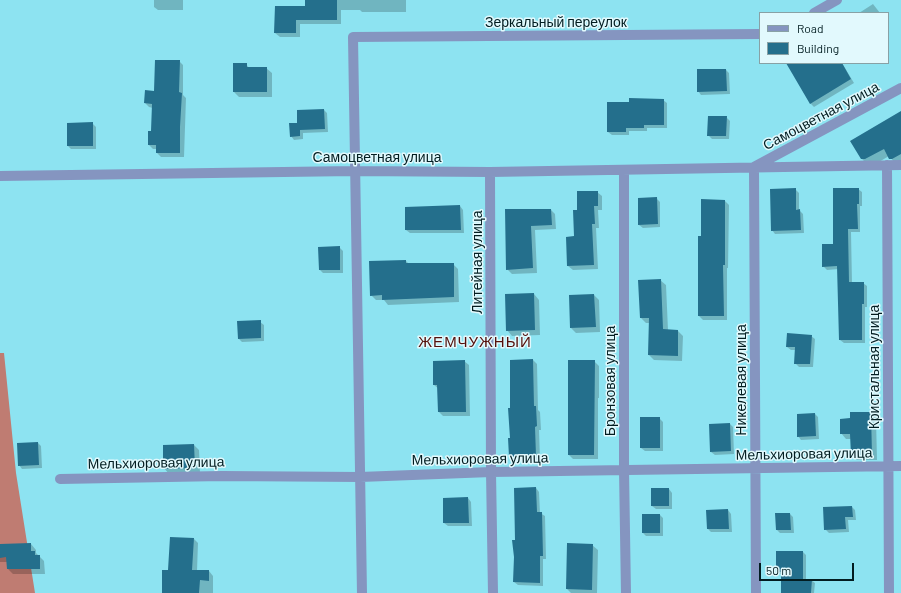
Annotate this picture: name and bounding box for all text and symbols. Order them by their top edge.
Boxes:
legend [759,12,889,64]
street label: Зеркальный переулок [485,14,627,30]
text: Road [797,21,824,35]
text: Building [797,41,839,55]
street label: Самоцветная улица [760,78,882,154]
street label: Самоцветная улица [313,149,441,165]
street label: Литейная улица [469,210,485,314]
street label: Кристальная улица [866,305,882,429]
street label: Никелевая улица [733,324,749,436]
street label: Бронзовая улица [602,326,618,436]
district label: ЖЕМЧУЖНЫЙ [418,333,532,351]
street label: Мельхиоровая улица [736,444,872,464]
street label: Мельхиоровая улица [412,449,548,469]
street label: Мельхиоровая улица [88,453,224,473]
scale bar [761,555,856,581]
text: 50 m [766,563,791,577]

